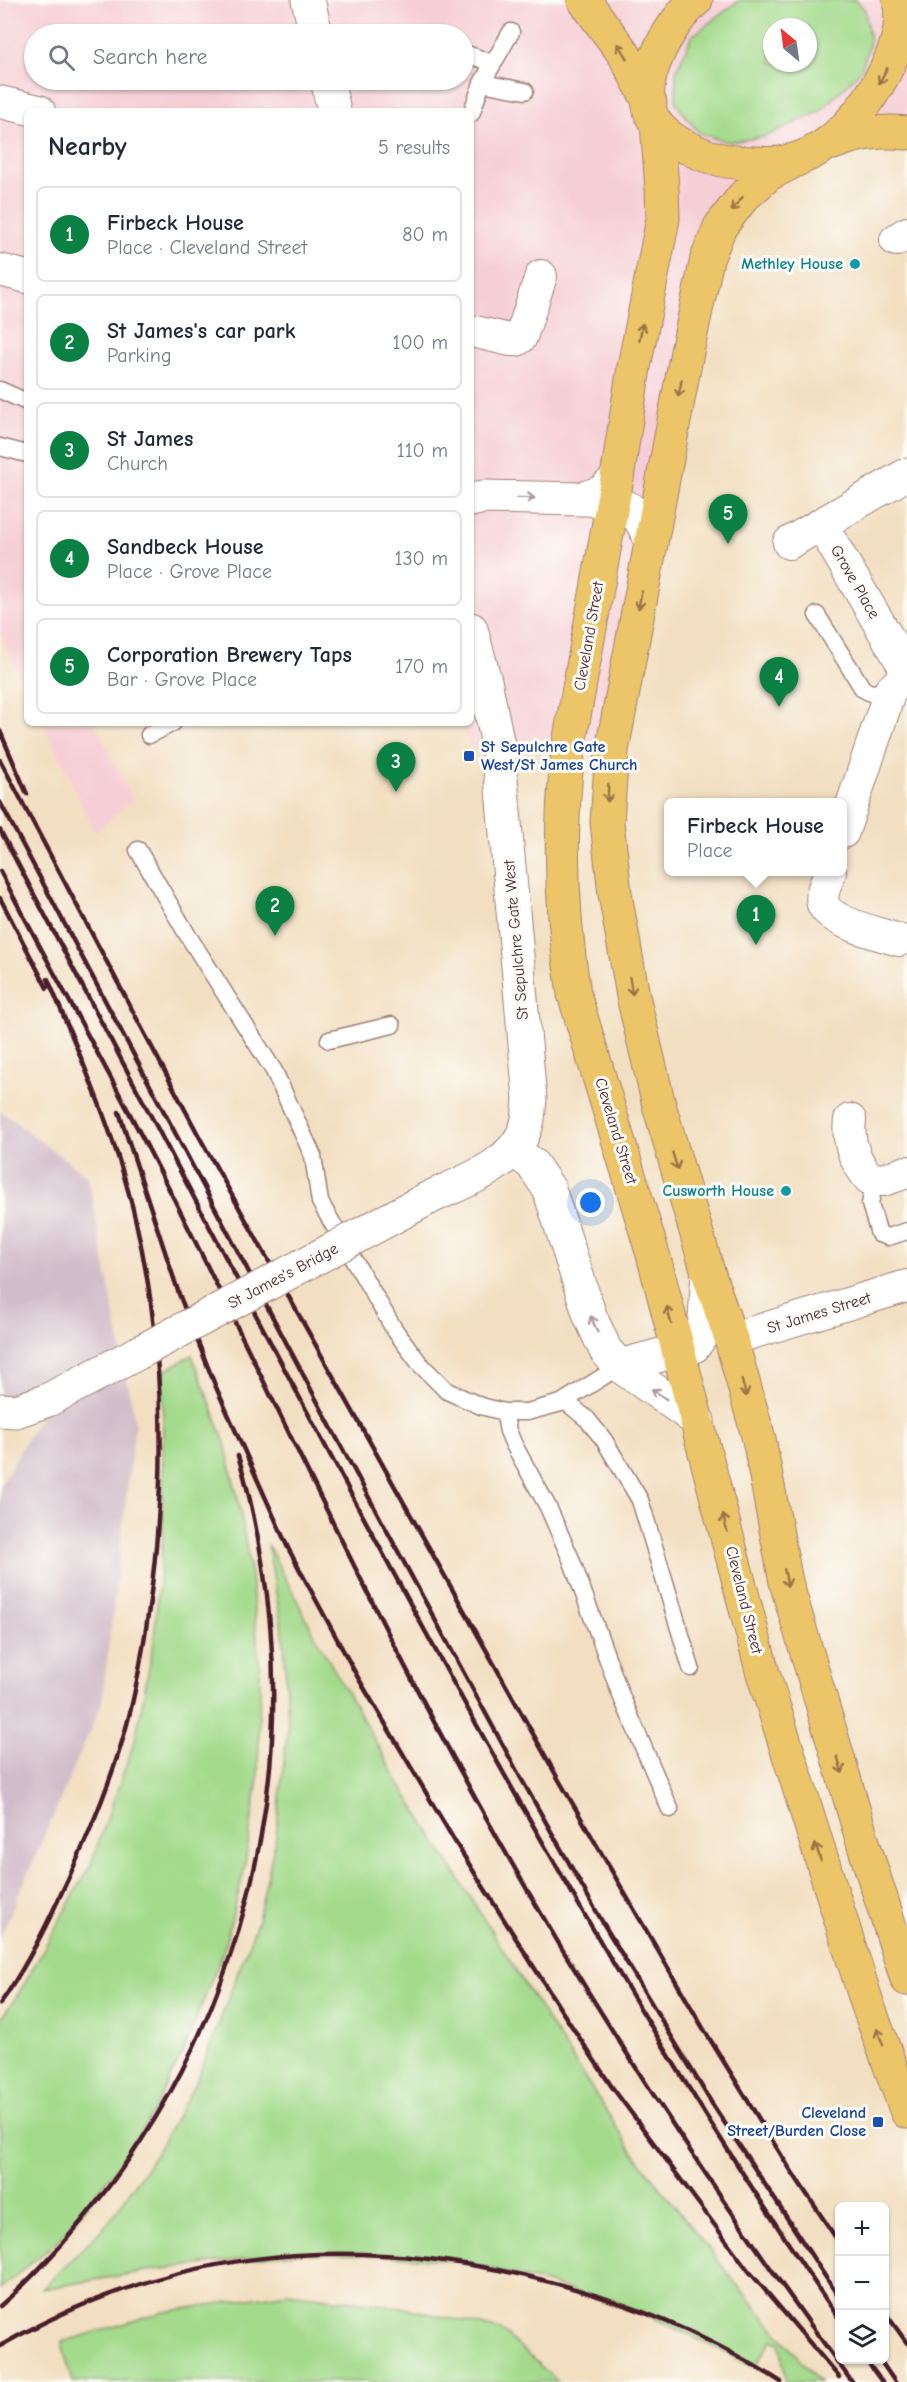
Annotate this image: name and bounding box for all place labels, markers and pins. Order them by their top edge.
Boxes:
place label: Methley House [741,255,843,273]
marker: Methley House [848,257,862,271]
pin: 5 [708,494,748,544]
pin: 4 [760,658,798,707]
place label: St Sepulchre Gate West/St James Church [481,738,637,774]
pin: 3 [376,742,416,792]
marker: St Sepulchre Gate West/St James Church [462,749,476,763]
pin: 2 [256,886,294,936]
pin: 1 [736,896,776,945]
place label: Cusworth House [663,1182,774,1200]
marker: Cusworth House [779,1184,793,1198]
place label: Cleveland Street/Burden Close [727,2104,866,2140]
marker: Cleveland Street/Burden Close [871,2115,885,2129]

